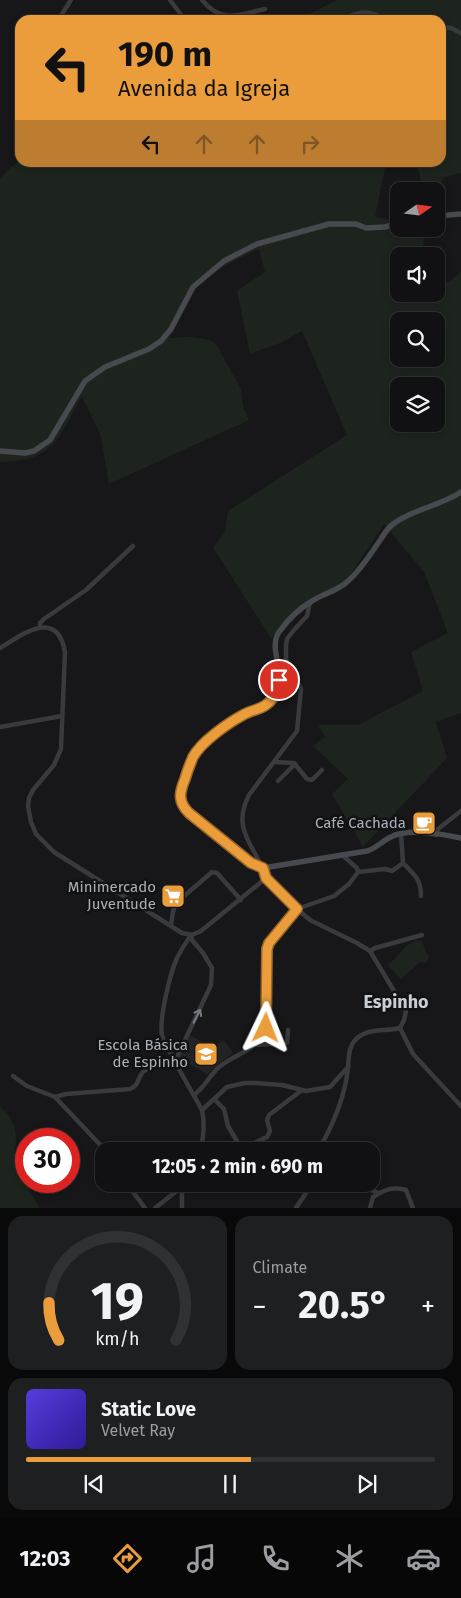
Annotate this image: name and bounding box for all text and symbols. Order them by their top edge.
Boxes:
text: 190 m [118,33,212,75]
icon: left [35,35,100,100]
text: Avenida da Igreja [118,75,290,102]
icon: left [137,130,165,158]
icon: ahead [190,130,218,158]
icon: ahead [243,130,271,158]
icon: right [296,130,324,158]
north arrow [390,182,445,238]
map controls [390,182,445,432]
button: sound [390,247,445,302]
button: search [390,312,445,367]
button: layers [390,377,445,432]
pin [258,659,300,701]
icon: arrive [265,666,293,694]
cafe icon: Café Cachada [411,810,437,836]
place label: Café Cachada [315,814,406,832]
place label: Minimercado Juventude [68,878,156,913]
supermarket icon: Minimercado Juventude [160,883,186,909]
district label: Espinho [363,991,429,1013]
position arrow [239,1001,291,1053]
one-way arrow [193,1009,202,1024]
place label: Escola Básica de Espinho [97,1036,188,1071]
school or university icon: Escola Básica de Espinho [193,1041,219,1067]
speed limit sign: 30 [15,1128,80,1193]
text: 12:05 · 2 min · 690 m [152,1155,323,1178]
text: Climate [253,1258,307,1277]
text: 19 [91,1270,144,1333]
text: 20.5° [298,1282,389,1328]
text: − [253,1290,267,1323]
text: + [421,1290,435,1323]
text: km/h [95,1328,139,1350]
text: Static Love [101,1398,196,1421]
text: Velvet Ray [101,1421,175,1440]
icon: previous [80,1470,108,1498]
icon: pause [216,1470,244,1498]
icon: next [353,1470,381,1498]
icon: directions [110,1541,145,1576]
icon: music [184,1541,219,1576]
icon: phone [258,1541,293,1576]
icon: climate [332,1541,367,1576]
icon: car [406,1541,441,1576]
text: 12:03 [20,1545,71,1572]

